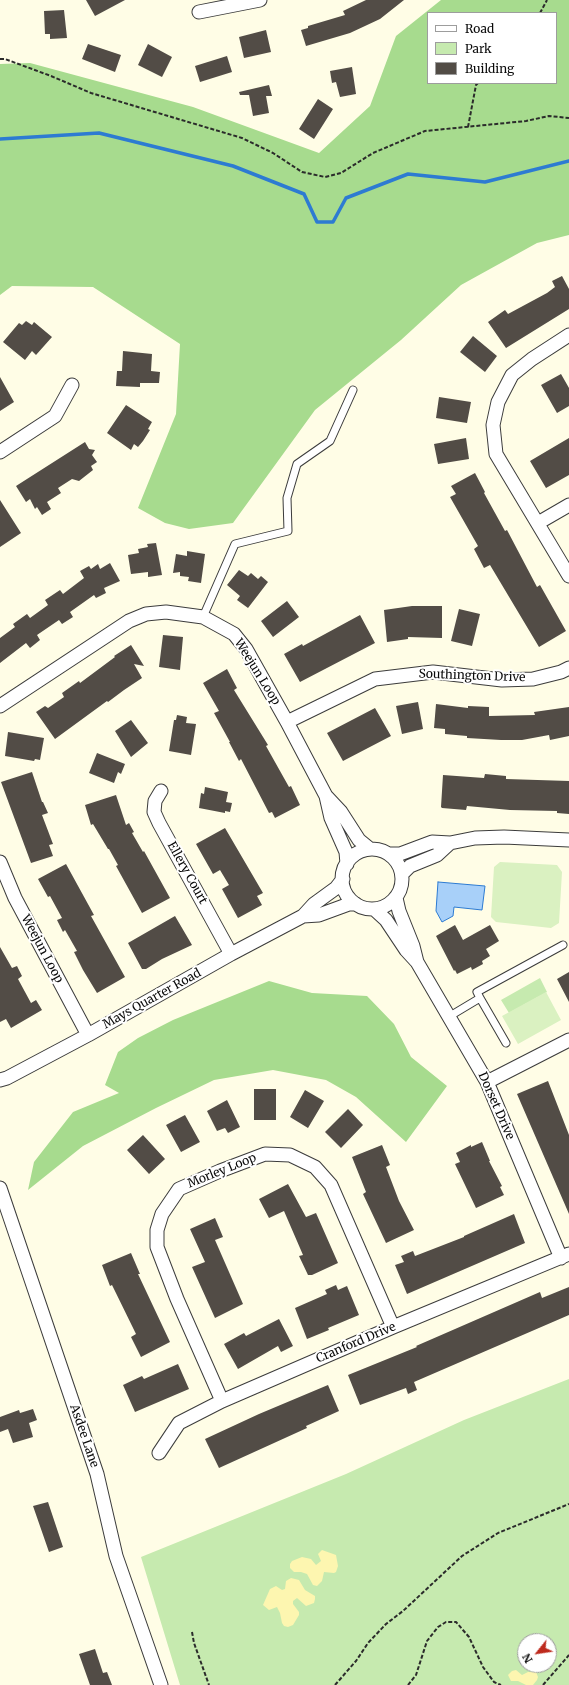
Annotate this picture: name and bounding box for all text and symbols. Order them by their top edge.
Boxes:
legend [427,12,557,84]
text: Road [465,21,494,36]
text: Park [465,41,492,56]
text: Building [465,61,514,76]
street label: Weejun Loop [231,636,283,708]
street label: Southington Drive [418,667,526,685]
street label: Ellery Court [164,839,210,907]
street label: Weejun Loop [18,912,66,986]
street label: Mays Quarter Road [100,966,204,1032]
street label: Dorset Drive [475,1070,517,1142]
street label: Morley Loop [185,1151,259,1191]
street label: Cranford Drive [314,1320,398,1366]
street label: Asdee Lane [66,1403,102,1469]
north arrow [517,1633,557,1673]
text: N [519,1651,536,1666]

